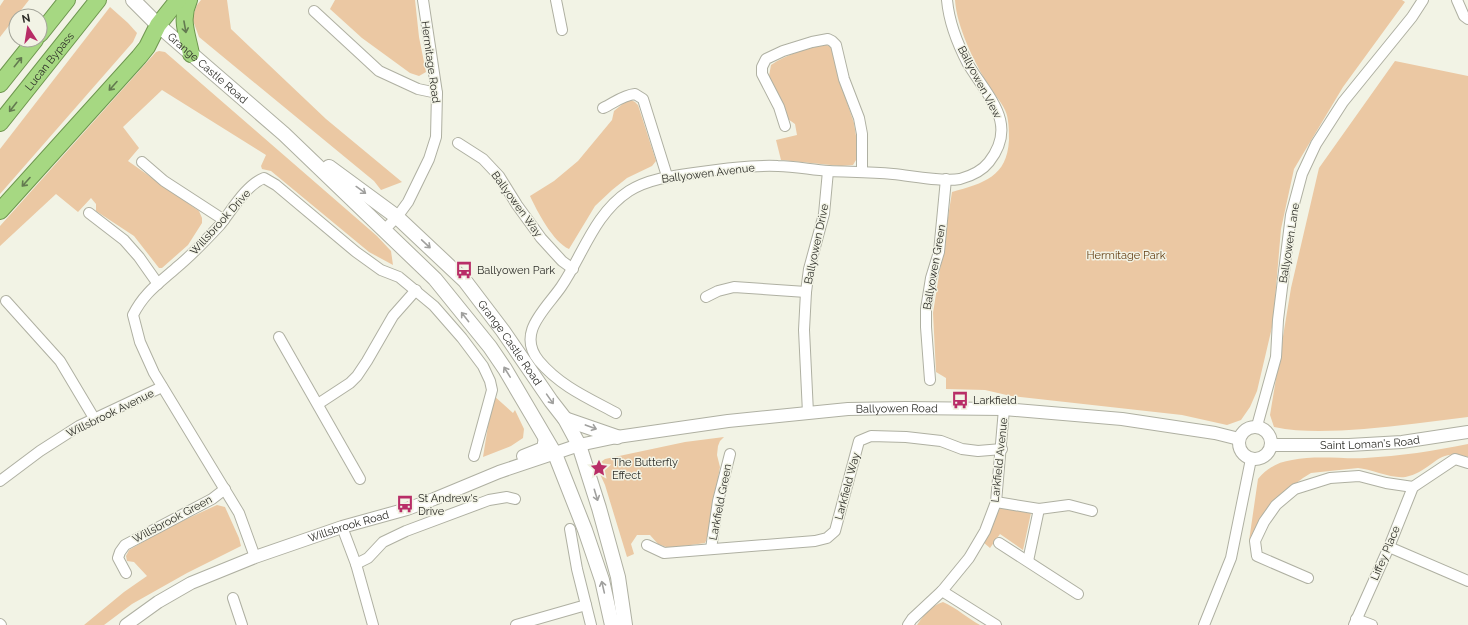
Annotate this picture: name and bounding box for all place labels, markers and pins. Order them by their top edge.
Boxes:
bus stop icon: Ballyowen Park [454,260,474,280]
place label: Ballyowen Park [477,264,555,277]
bus stop icon: Larkfield [950,390,970,410]
place label: Larkfield [973,394,1017,407]
place label: The Butterfly Effect [612,456,678,482]
place icon: The Butterfly Effect [589,458,609,478]
place label: St Andrew's Drive [418,492,478,518]
bus stop icon: St Andrew's Drive [395,494,415,514]

